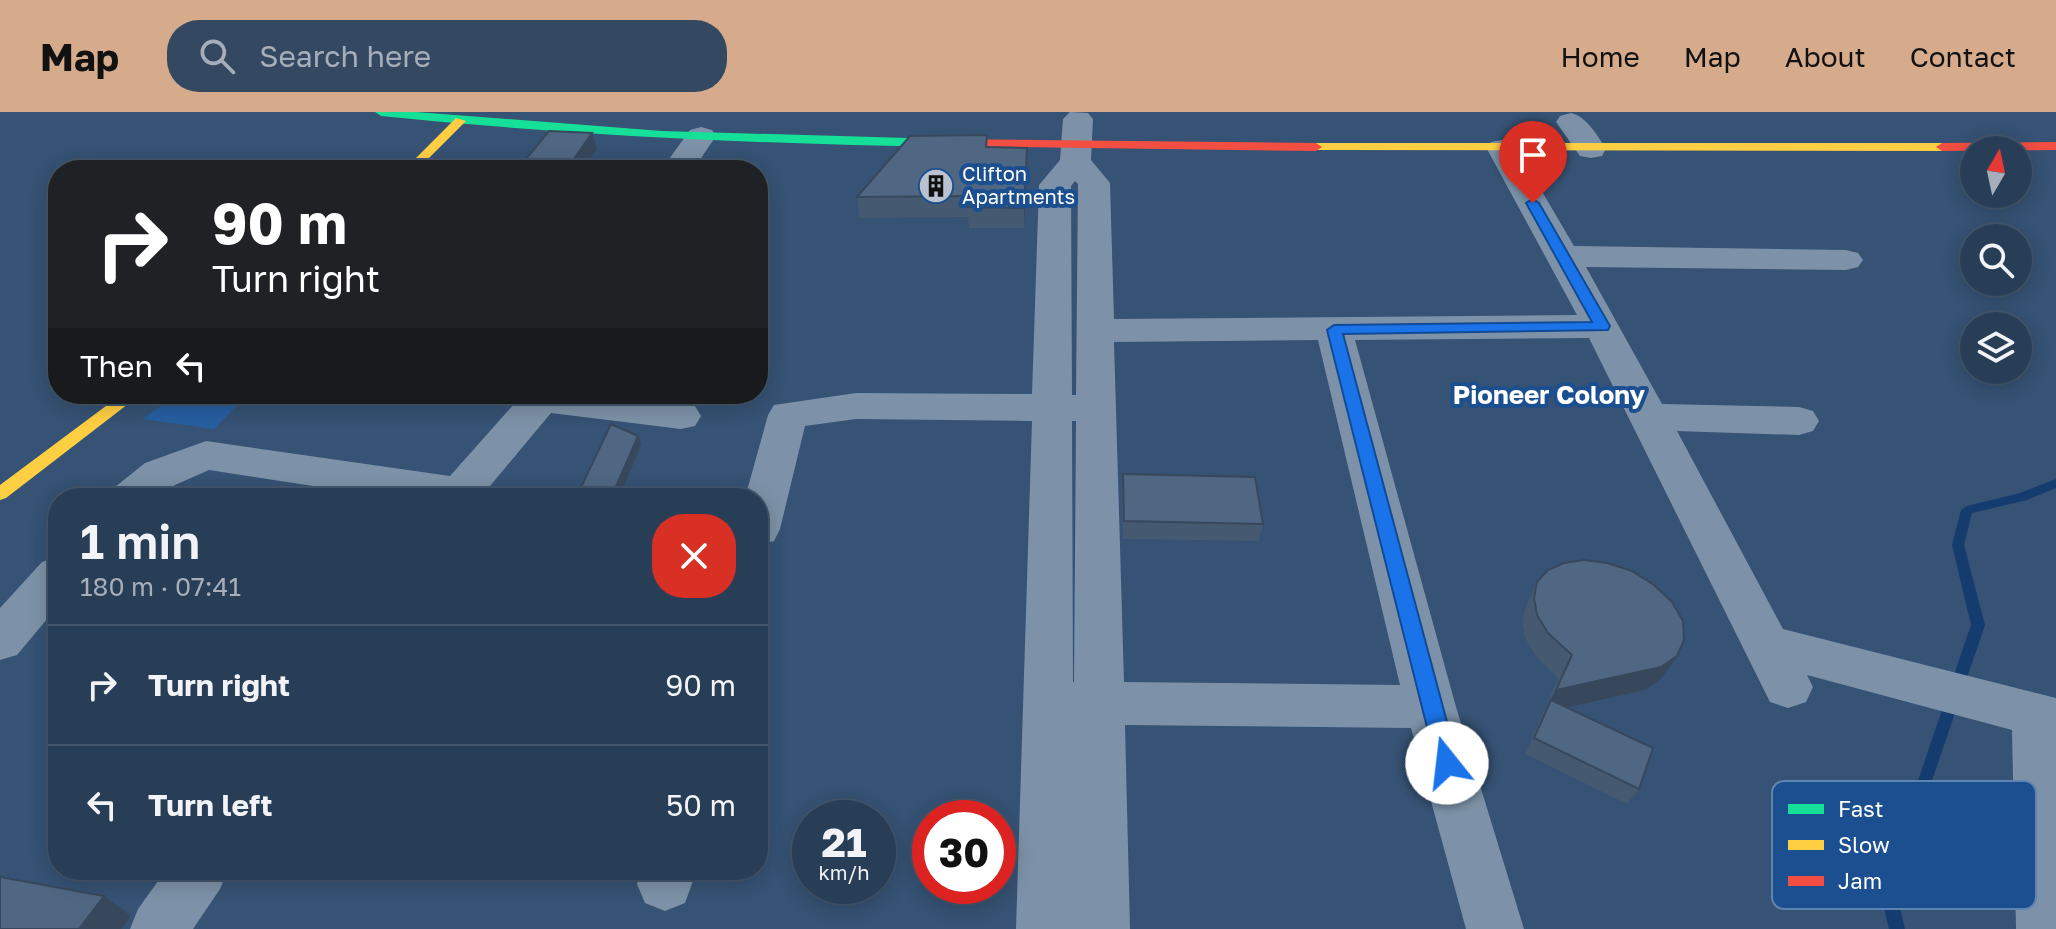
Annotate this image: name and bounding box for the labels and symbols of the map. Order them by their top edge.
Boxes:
pin [1499,121,1567,203]
north arrow [1960,136,2032,208]
place label: Clifton Apartments [962,161,1075,208]
building icon: Clifton Apartments [917,167,955,205]
district label: Pioneer Colony [1453,379,1646,410]
position arrow [1405,721,1489,805]
legend [1772,781,2036,909]
text: Fast [1838,795,1884,822]
speed limit sign: 30 [912,800,1016,904]
text: Slow [1838,831,1890,858]
text: Jam [1838,867,1882,894]

